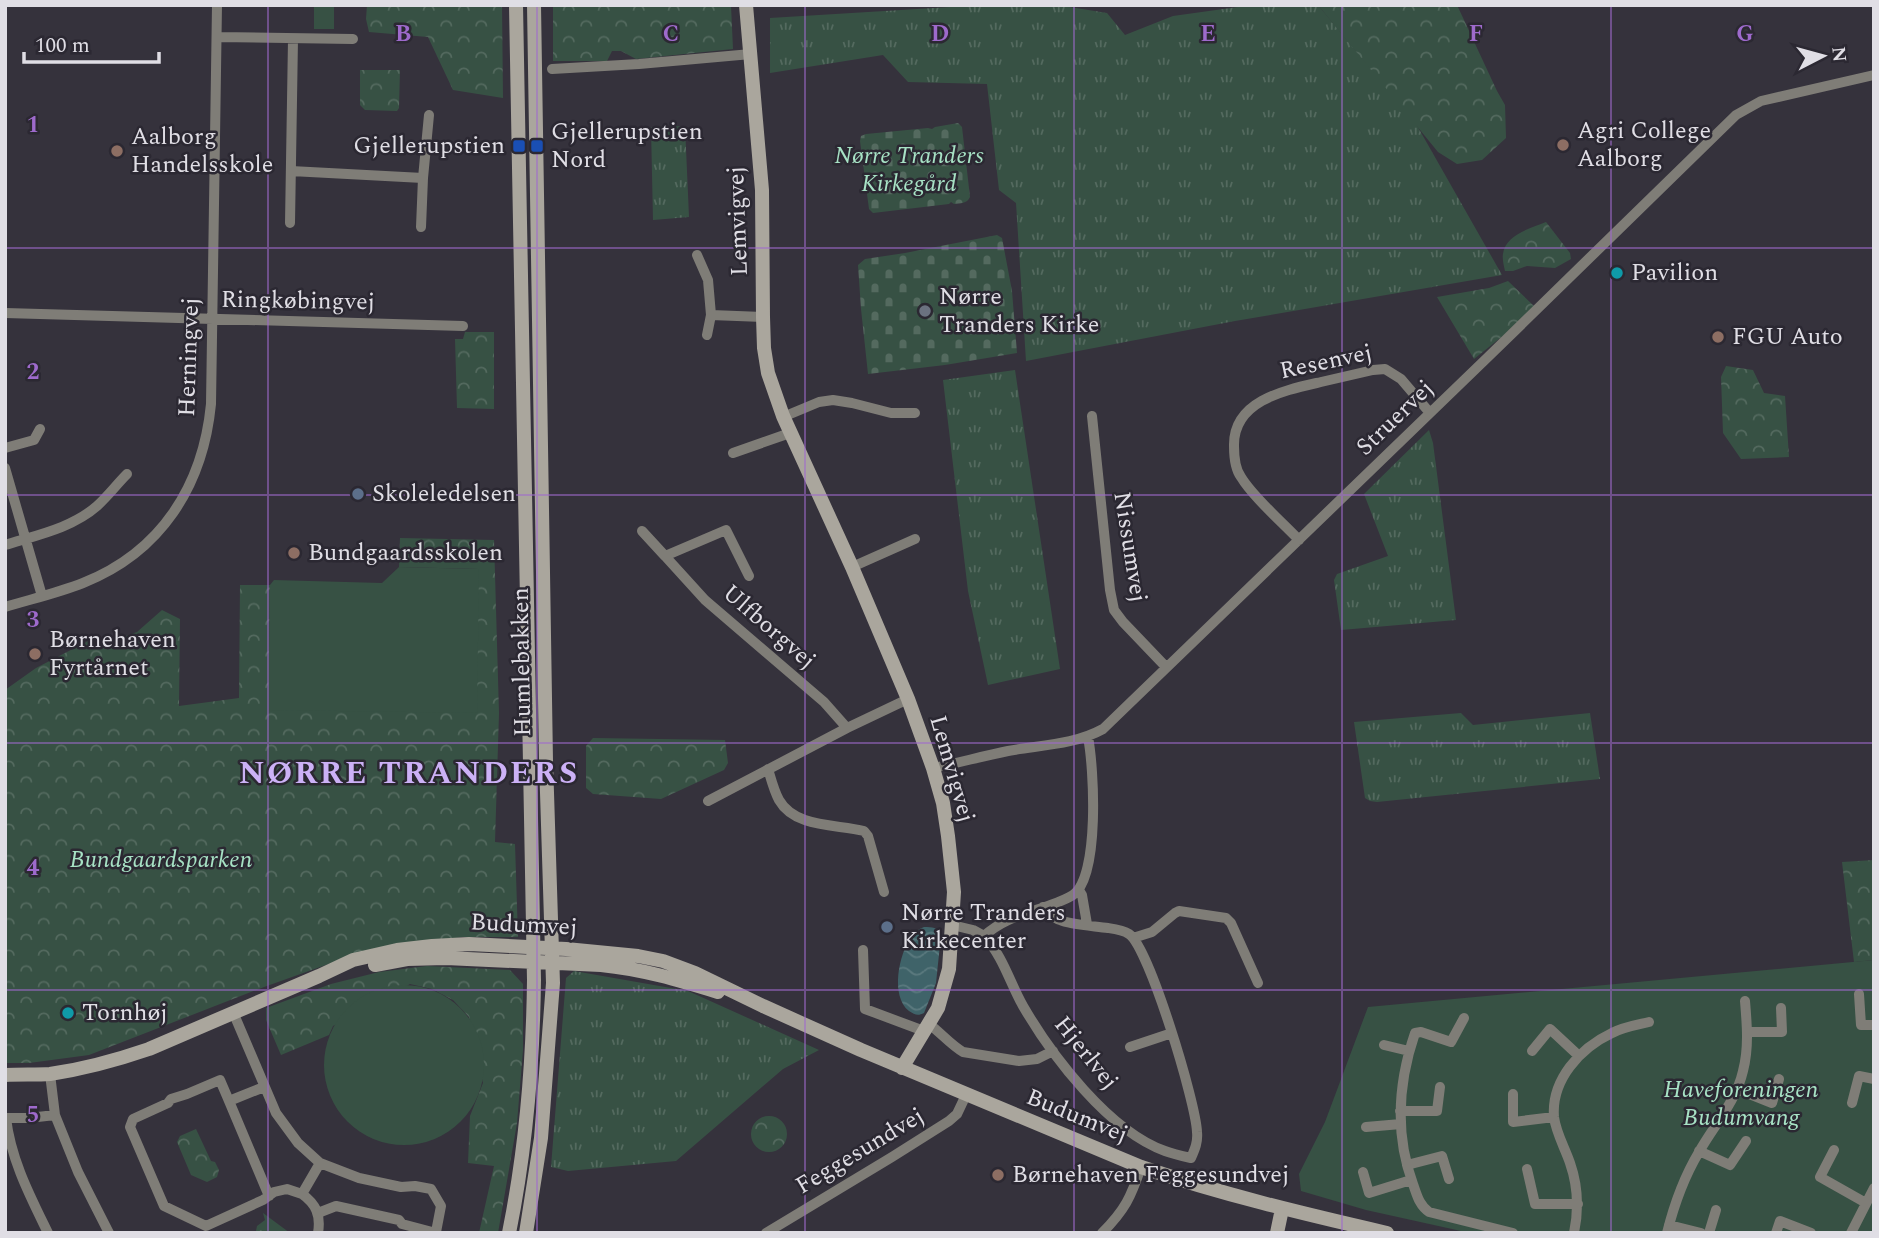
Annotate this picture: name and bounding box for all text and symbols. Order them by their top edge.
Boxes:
text: B [395,17,411,52]
text: C [663,17,679,52]
text: D [931,17,949,52]
text: E [1200,17,1216,52]
text: F [1469,17,1483,52]
text: G [1736,17,1754,52]
scale bar [24,21,159,65]
north arrow [1788,21,1858,91]
text: 100 m [35,30,90,62]
text: N [1823,45,1854,64]
text: 1 [27,108,39,143]
place label: Agri College Aalborg [1577,113,1711,177]
place label: Gjellerupstien Nord [551,114,703,178]
place label: Aalborg Handelsskole [131,119,273,183]
place label: Gjellerupstien [353,128,505,164]
marker: Agri College Aalborg [1555,137,1571,153]
marker: Gjellerupstien [511,138,527,154]
marker: Gjellerupstien Nord [529,138,545,154]
park label: Nørre Tranders Kirkegård [834,138,984,202]
marker: Aalborg Handelsskole [109,143,125,159]
street label: Lemvigvej [718,165,758,277]
place label: Pavilion [1631,255,1718,291]
marker: Pavilion [1609,265,1625,281]
place label: Nørre Tranders Kirke [939,279,1099,343]
street label: Ringkøbingvej [220,282,376,320]
street label: Herningvej [169,297,209,417]
marker: Nørre Tranders Kirke [917,303,933,319]
place label: FGU Auto [1732,319,1843,355]
marker: FGU Auto [1710,329,1726,345]
street label: Resenvej [1276,335,1376,389]
text: 2 [27,355,40,390]
street label: Struervej [1348,372,1442,464]
place label: Skoleledelsen [372,476,516,512]
marker: Skoleledelsen [350,486,366,502]
street label: Nissumvej [1103,489,1157,605]
place label: Bundgaardsskolen [308,535,503,571]
marker: Bundgaardsskolen [286,545,302,561]
street label: Ulfborgvej [714,576,824,678]
street label: Humlebakken [503,587,541,737]
text: 3 [27,603,40,638]
place label: Børnehaven Fyrtårnet [49,622,176,686]
marker: Børnehaven Fyrtårnet [27,646,43,662]
street label: Lemvigvej [920,711,984,827]
district label: NØRRE TRANDERS [239,749,579,798]
park label: Bundgaardsparken [70,842,253,878]
text: 4 [27,851,40,886]
place label: Nørre Tranders Kirkecenter [901,895,1066,959]
street label: Budumvej [470,904,578,946]
marker: Nørre Tranders Kirkecenter [879,919,895,935]
place label: Tornhøj [82,995,168,1031]
marker: Tornhøj [60,1005,76,1021]
street label: Hjerlvej [1045,1008,1127,1098]
park label: Haveforeningen Budumvang [1664,1072,1819,1136]
street label: Budumvej [1021,1079,1133,1153]
text: 5 [27,1098,39,1133]
street label: Feggesundvej [789,1098,931,1204]
place label: Børnehaven Feggesundvej [1012,1157,1289,1193]
marker: Børnehaven Feggesundvej [990,1167,1006,1183]

